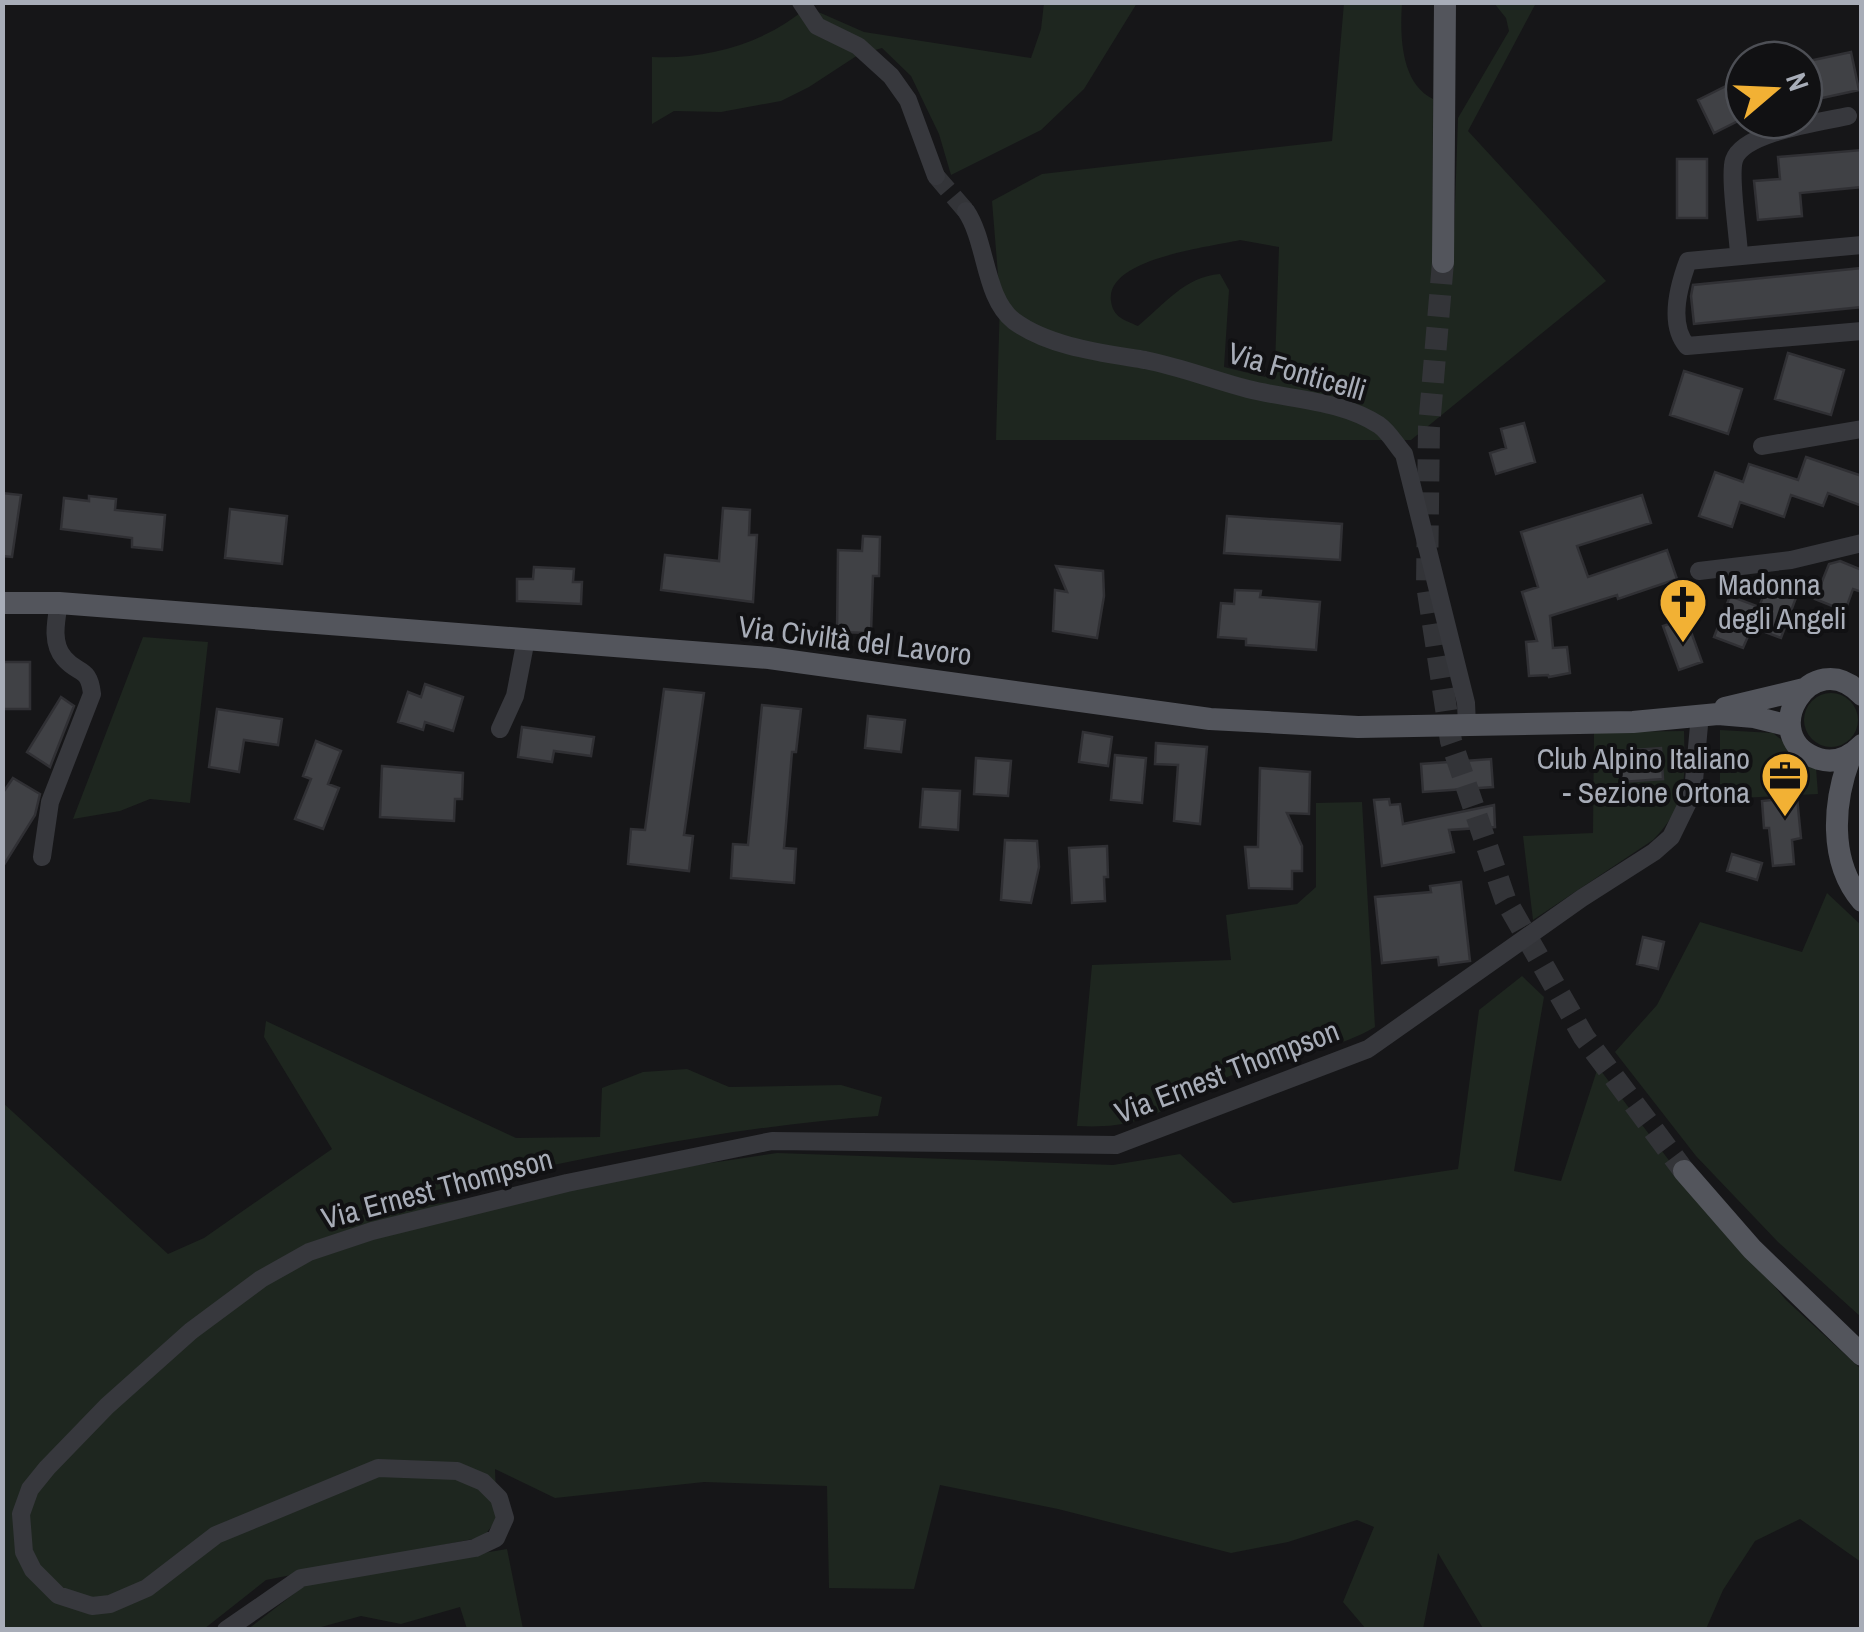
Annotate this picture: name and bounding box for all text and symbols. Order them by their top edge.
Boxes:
north arrow [1724,40,1824,140]
text: N [1777,68,1818,96]
street label: Via Fonticelli [1224,332,1371,410]
place label: Madonna degli Angeli [1718,564,1847,638]
church icon: Madonna degli Angeli [1657,576,1709,644]
street label: Via Civiltà del Lavoro [736,606,974,674]
place label: Club Alpino Italiano - Sezione Ortona [1537,738,1750,812]
office icon: Club Alpino Italiano - Sezione Ortona [1759,750,1811,818]
street label: Via Ernest Thompson [1109,1010,1344,1132]
street label: Via Ernest Thompson [317,1138,556,1238]

